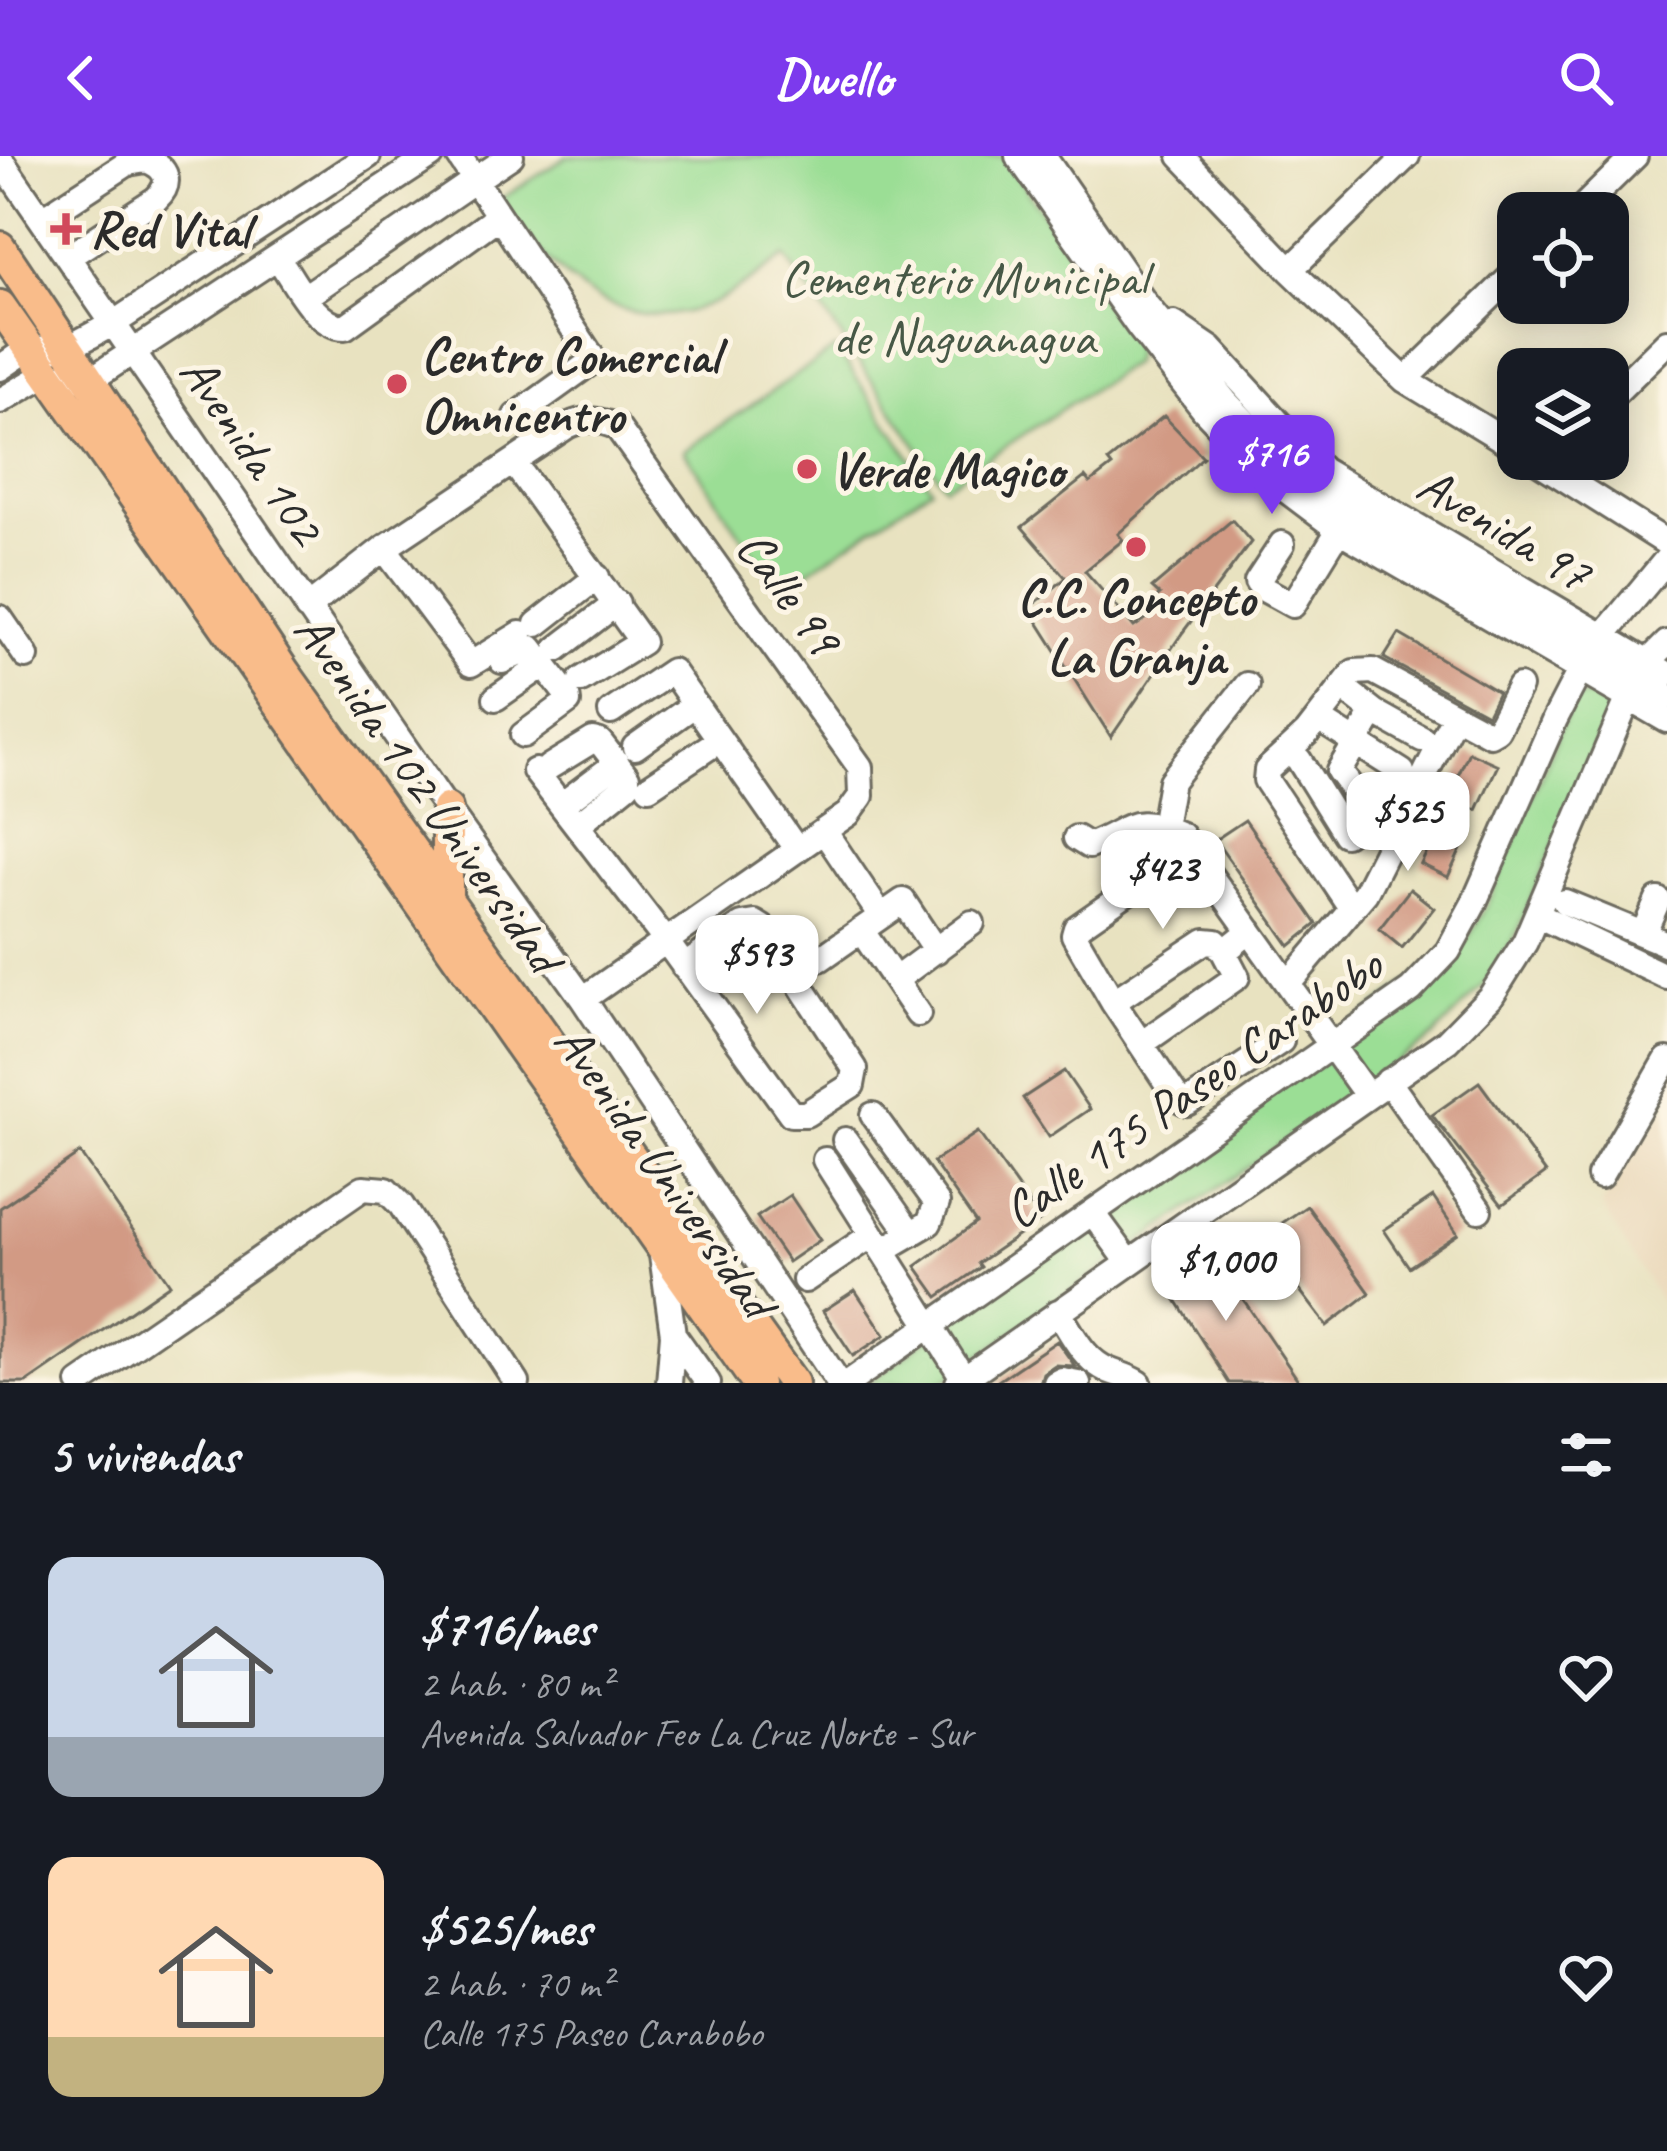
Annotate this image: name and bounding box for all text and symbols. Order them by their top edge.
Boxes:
text: Dwello [775,44,892,112]
icon: back [48,45,114,111]
icon: search [1553,45,1619,111]
map controls [1497,192,1629,480]
button: locate [1497,192,1629,324]
place label: Red Vital [90,198,258,262]
marker: Red Vital [53,216,79,242]
park label: Cementerio Municipal de Naguanagua [781,246,1155,369]
place label: Centro Comercial Omnicentro [421,324,729,447]
street label: Avenida 102 [166,343,341,559]
button: layers [1497,348,1629,480]
marker: Centro Comercial Omnicentro [384,371,410,397]
pin: $716 [1201,415,1343,517]
text: $716 [1237,429,1307,478]
place label: Verde Magico [831,438,1068,502]
street label: Avenida 97 [1406,452,1605,607]
marker: Verde Magico [794,456,820,482]
street label: Calle 99 [723,518,858,671]
marker: C.C. Concepto La Granja [1123,534,1149,560]
place label: C.C. Concepto La Granja [1017,566,1258,689]
street label: Avenida 102 Universidad [280,601,580,990]
pin: $525 [1337,772,1479,874]
text: $525 [1374,786,1442,835]
pin: $423 [1092,830,1234,932]
text: $423 [1128,844,1198,893]
pin: $593 [686,915,828,1017]
text: $593 [722,929,792,978]
street label: Calle 175 Paseo Carabobo [991,931,1397,1243]
street label: Avenida Universidad [541,1012,794,1335]
pin: $1,000 [1128,1222,1324,1324]
text: $1,000 [1178,1236,1274,1285]
icon: filters [1553,1422,1619,1488]
text: 5 viviendas [48,1423,238,1487]
text: $716/mes [420,1596,593,1660]
icon: home [144,1605,288,1749]
icon: heart [1553,1644,1619,1710]
text: 2 hab. · 80 m² [420,1660,612,1709]
text: Avenida Salvador Feo La Cruz Norte - Sur [420,1709,973,1758]
text: $525/mes [420,1896,591,1960]
icon: home [144,1905,288,2049]
icon: heart [1553,1944,1619,2010]
text: 2 hab. · 70 m² [420,1960,612,2009]
text: Calle 175 Paseo Carabobo [420,2009,763,2058]

